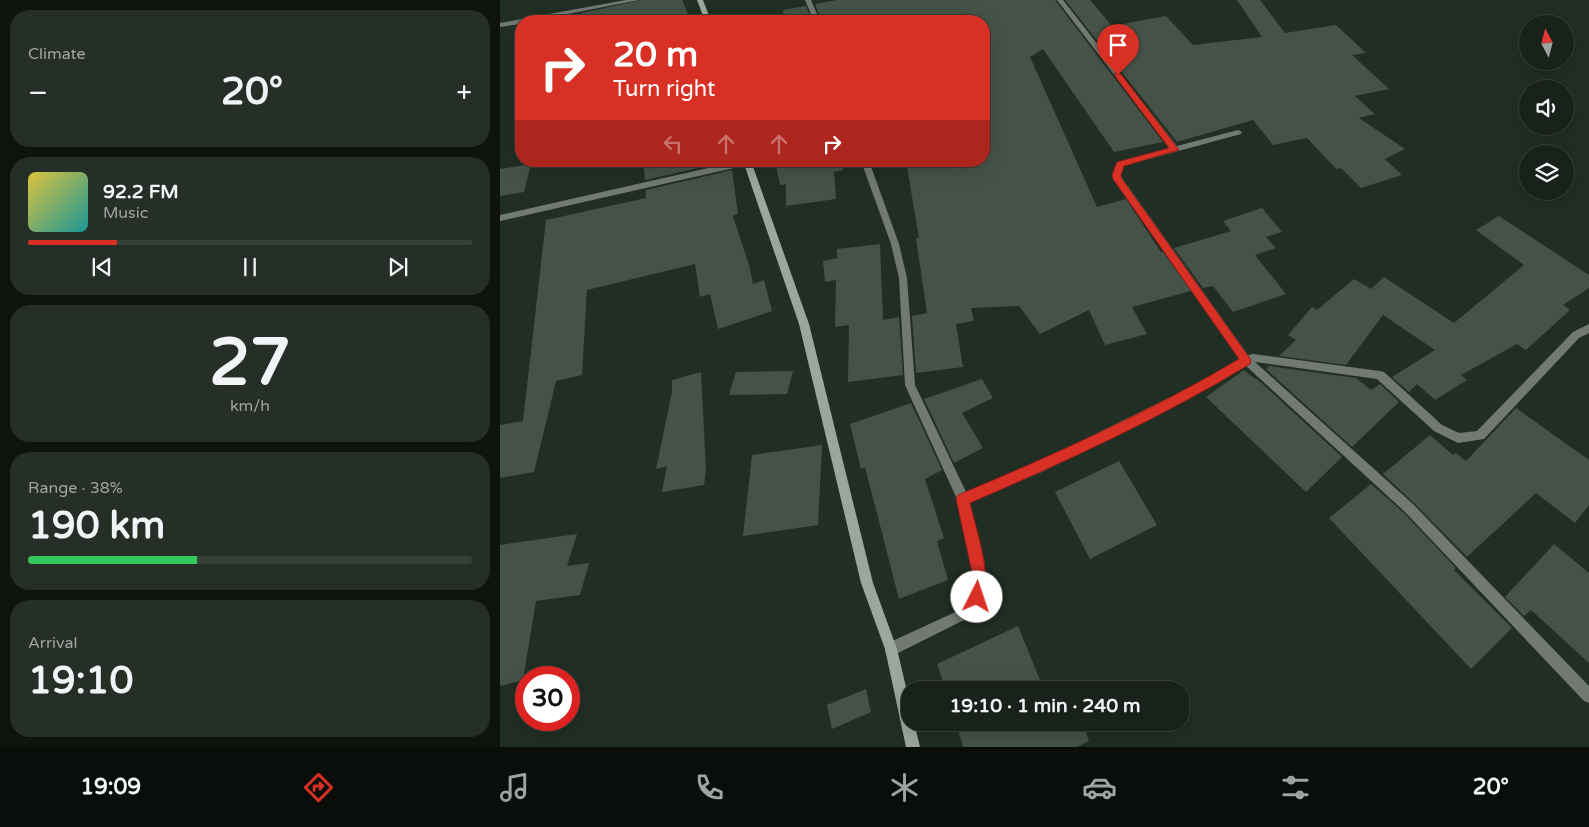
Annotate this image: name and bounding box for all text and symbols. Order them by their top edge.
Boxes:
north arrow [1519,15,1574,70]
map controls [1519,15,1574,200]
pin [1097,24,1139,75]
icon: arrive [1104,31,1132,59]
text: 20 m [613,34,698,76]
icon: right [530,35,595,100]
text: Climate [28,44,86,64]
text: 20° [221,69,283,115]
text: − [28,76,48,110]
text: + [456,76,472,110]
text: Turn right [613,76,715,102]
button: sound [1519,80,1574,135]
icon: left [659,130,687,158]
icon: ahead [712,130,740,158]
icon: ahead [765,130,793,158]
icon: right [818,130,846,158]
button: layers [1519,145,1574,200]
text: 92.2 FM [103,181,179,203]
text: Music [103,203,148,223]
icon: previous [88,253,116,281]
icon: pause [236,253,264,281]
icon: next [384,253,412,281]
text: 27 [209,324,291,403]
text: km/h [230,396,270,416]
text: Range · 38% [28,478,123,498]
text: 190 km [28,503,165,549]
position arrow [950,570,1002,622]
text: Arrival [28,633,77,653]
text: 19:10 [28,658,133,704]
speed limit sign: 30 [515,666,580,731]
text: 19:10 · 1 min · 240 m [949,695,1141,717]
icon: directions [301,770,336,805]
icon: music [497,770,532,805]
icon: phone [692,770,727,805]
icon: climate [887,770,922,805]
icon: car [1082,770,1117,805]
icon: filters [1278,770,1313,805]
text: 19:09 [80,774,141,800]
text: 20° [1473,774,1509,800]

